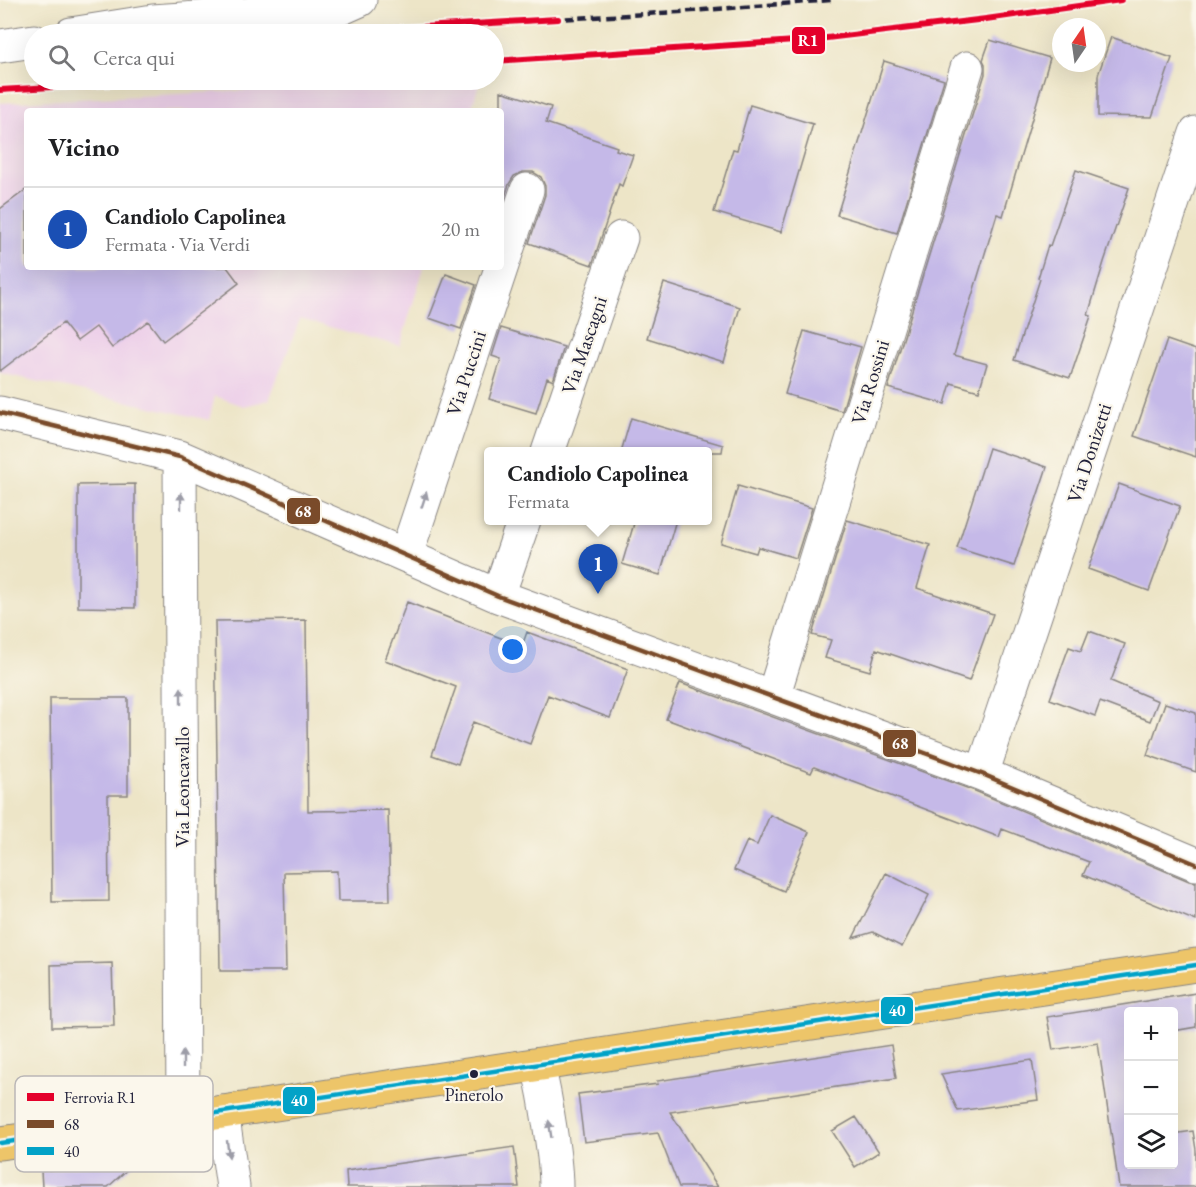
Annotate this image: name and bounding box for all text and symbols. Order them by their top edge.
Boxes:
north arrow [1052,18,1106,72]
search box [24,24,504,90]
line badge: R1 [791,26,826,55]
text: R1 [798,30,818,51]
icon: search [45,41,78,74]
text: Cerca qui [93,43,175,72]
text: Vicino [48,130,119,164]
text: Candiolo Capolinea [105,202,286,231]
text: 1 [62,216,73,242]
text: 20 m [441,216,480,242]
text: Fermata · Via Verdi [105,231,250,257]
street label: Via Mascagni [555,292,613,397]
street label: Via Puccini [440,327,492,419]
street label: Via Rossini [845,336,895,428]
street label: Via Donizetti [1061,400,1117,506]
popup [484,447,712,525]
text: Candiolo Capolinea [508,459,688,488]
text: Fermata [508,488,570,514]
one-way arrow [420,491,429,509]
one-way arrow [176,492,186,511]
line badge: 68 [286,497,321,525]
text: 68 [295,501,311,522]
pin: 1 [578,544,618,594]
your location [498,635,527,664]
one-way arrow [176,687,186,706]
street label: Via Leoncavallo [169,726,195,848]
line badge: 68 [882,729,917,758]
text: 68 [892,733,908,754]
line badge: 40 [880,996,914,1025]
text: 40 [889,1000,906,1021]
map controls [1124,1007,1178,1169]
button: + [1124,1007,1178,1061]
one-way arrow [178,1050,188,1069]
button: − [1124,1061,1178,1115]
marker: Pinerolo [468,1068,480,1080]
legend [15,1076,213,1172]
place label: Pinerolo [445,1083,503,1106]
line badge: 40 [282,1086,316,1115]
text: Ferrovia R1 [64,1087,136,1108]
text: 40 [291,1090,308,1111]
text: 68 [64,1114,80,1135]
button: layers [1124,1115,1178,1169]
one-way arrow [546,1119,555,1138]
one-way arrow [223,1140,233,1159]
text: 40 [64,1141,80,1162]

